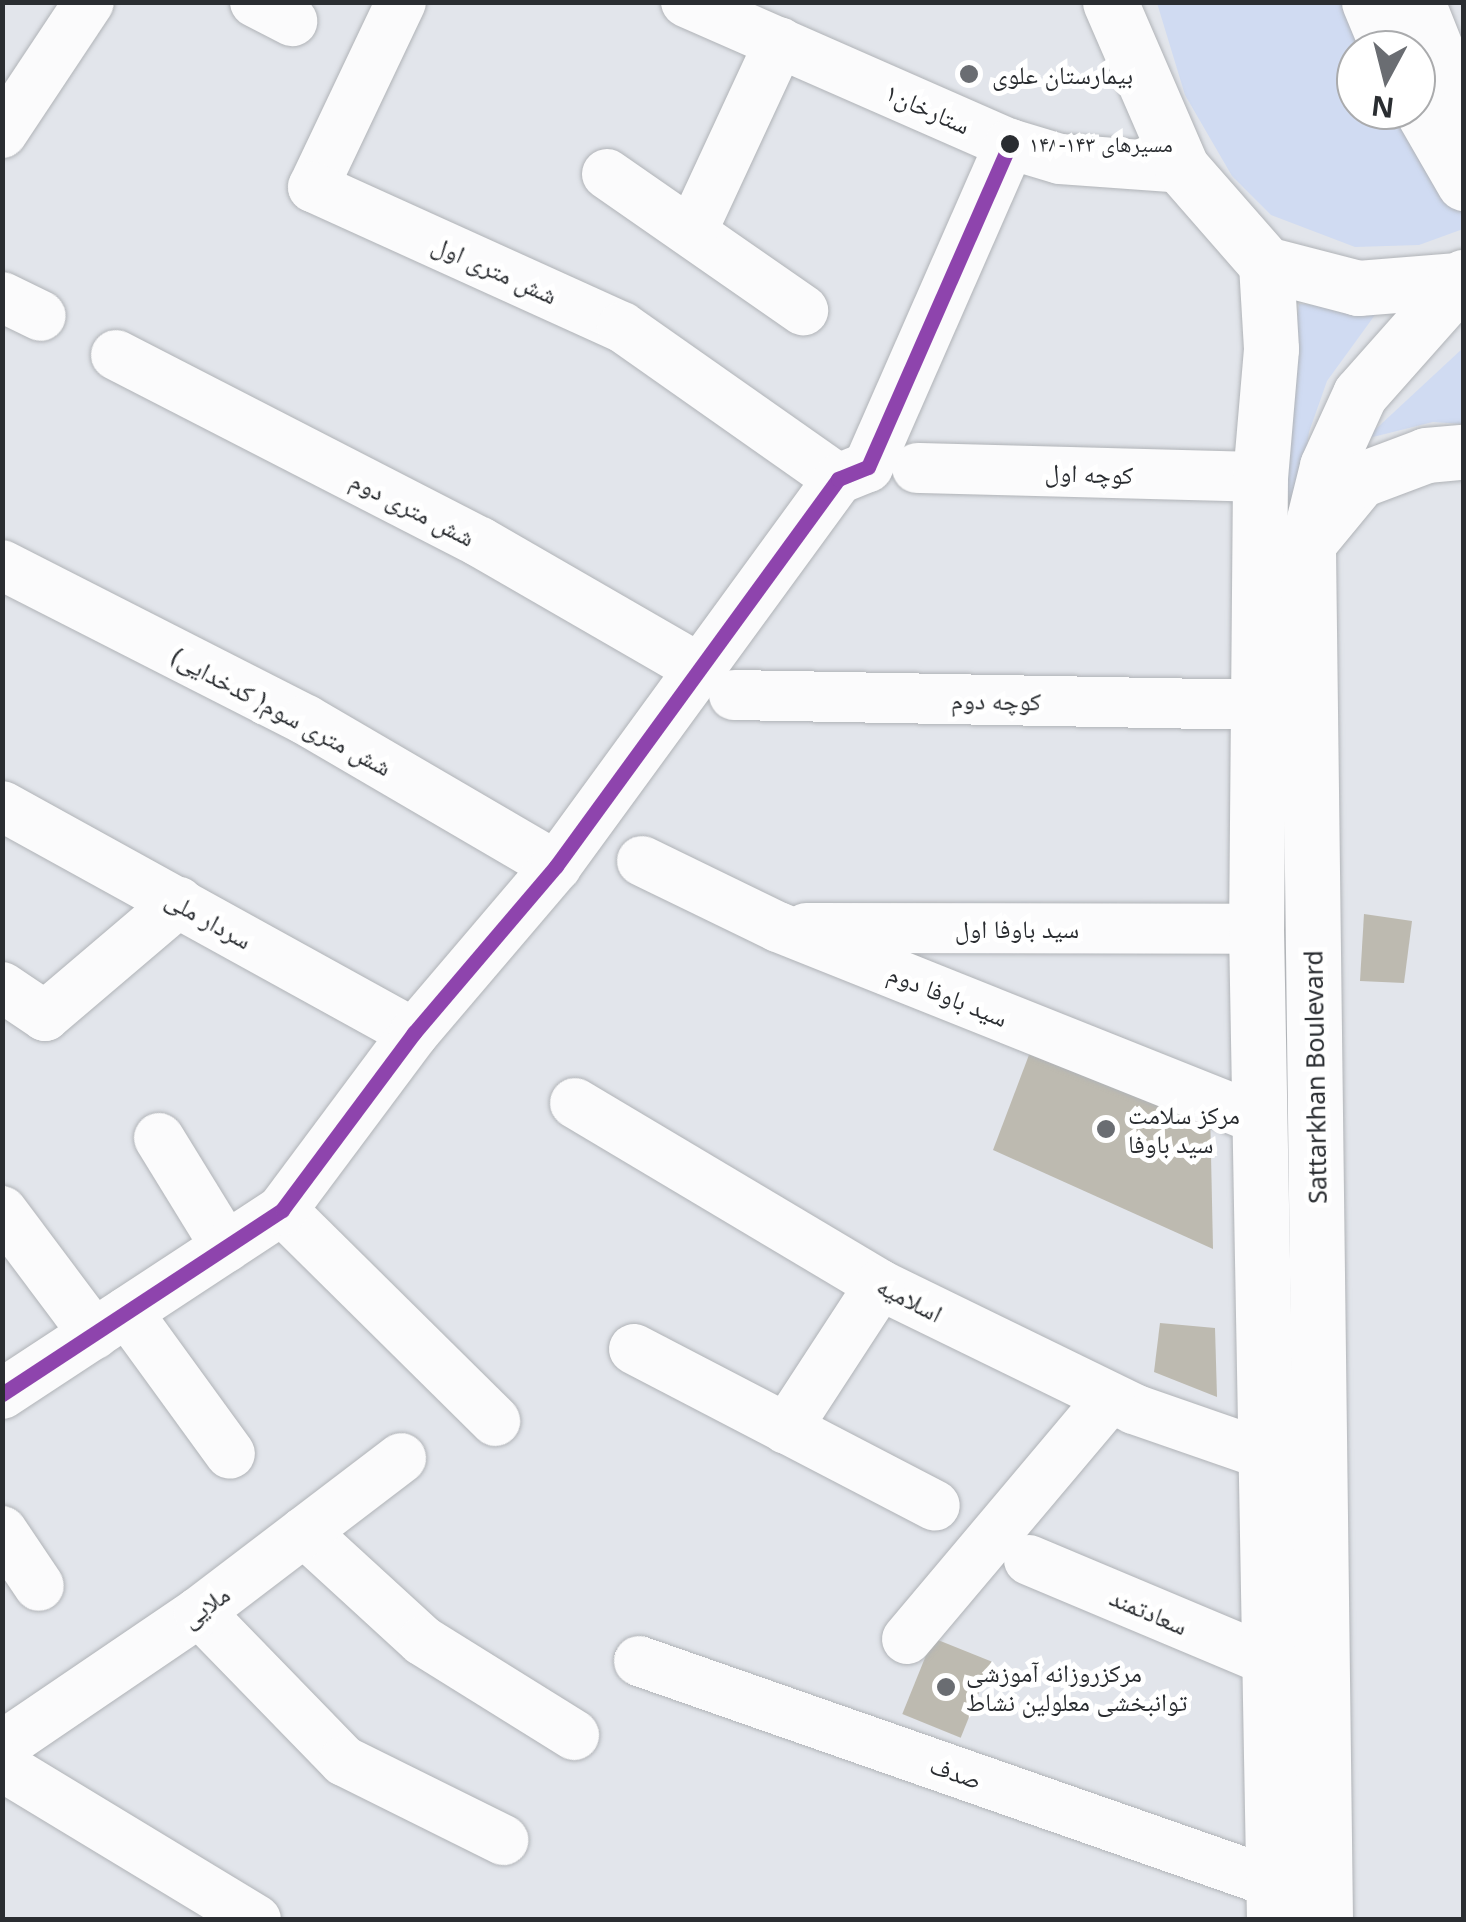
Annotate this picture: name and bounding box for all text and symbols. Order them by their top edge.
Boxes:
north arrow [1336,30,1436,130]
place label: بیمارستان علوی [992,59,1133,89]
marker: بیمارستان علوی [956,61,982,87]
street label: ستارخان۱ [881,76,975,140]
text: N [1369,88,1396,128]
place label: مسیرهای ۱۴۳-۱۴۸ [1029,131,1173,157]
marker: مسیرهای ۱۴۳-۱۴۸ [1000,134,1020,154]
street label: شش متری اول [428,228,562,310]
street label: کوچه اول [1044,456,1134,490]
street label: شش متری دوم [346,464,480,552]
street label: (کدخدایی )شش متری سوم [167,640,397,782]
street label: کوچه دوم [951,684,1041,716]
street label: سردار ملی [161,883,257,955]
street label: سید باوفا اول [955,913,1079,943]
street label: Sattarkhan Boulevard [1298,950,1332,1204]
street label: سید باوفا دوم [884,957,1012,1033]
place label: مرکز سلامت سید باوفا [1128,1100,1240,1159]
marker: مرکز سلامت سید باوفا [1093,1116,1119,1142]
street label: اسلامیه [872,1270,948,1328]
street label: ملایی [175,1578,235,1634]
street label: سعادتمند [1106,1581,1192,1641]
place label: مرکزروزانه آموزشی توانبخشی معلولین نشاط [966,1658,1187,1717]
marker: مرکزروزانه آموزشی توانبخشی معلولین نشاط [935,1676,957,1698]
street label: صدف [926,1749,986,1795]

